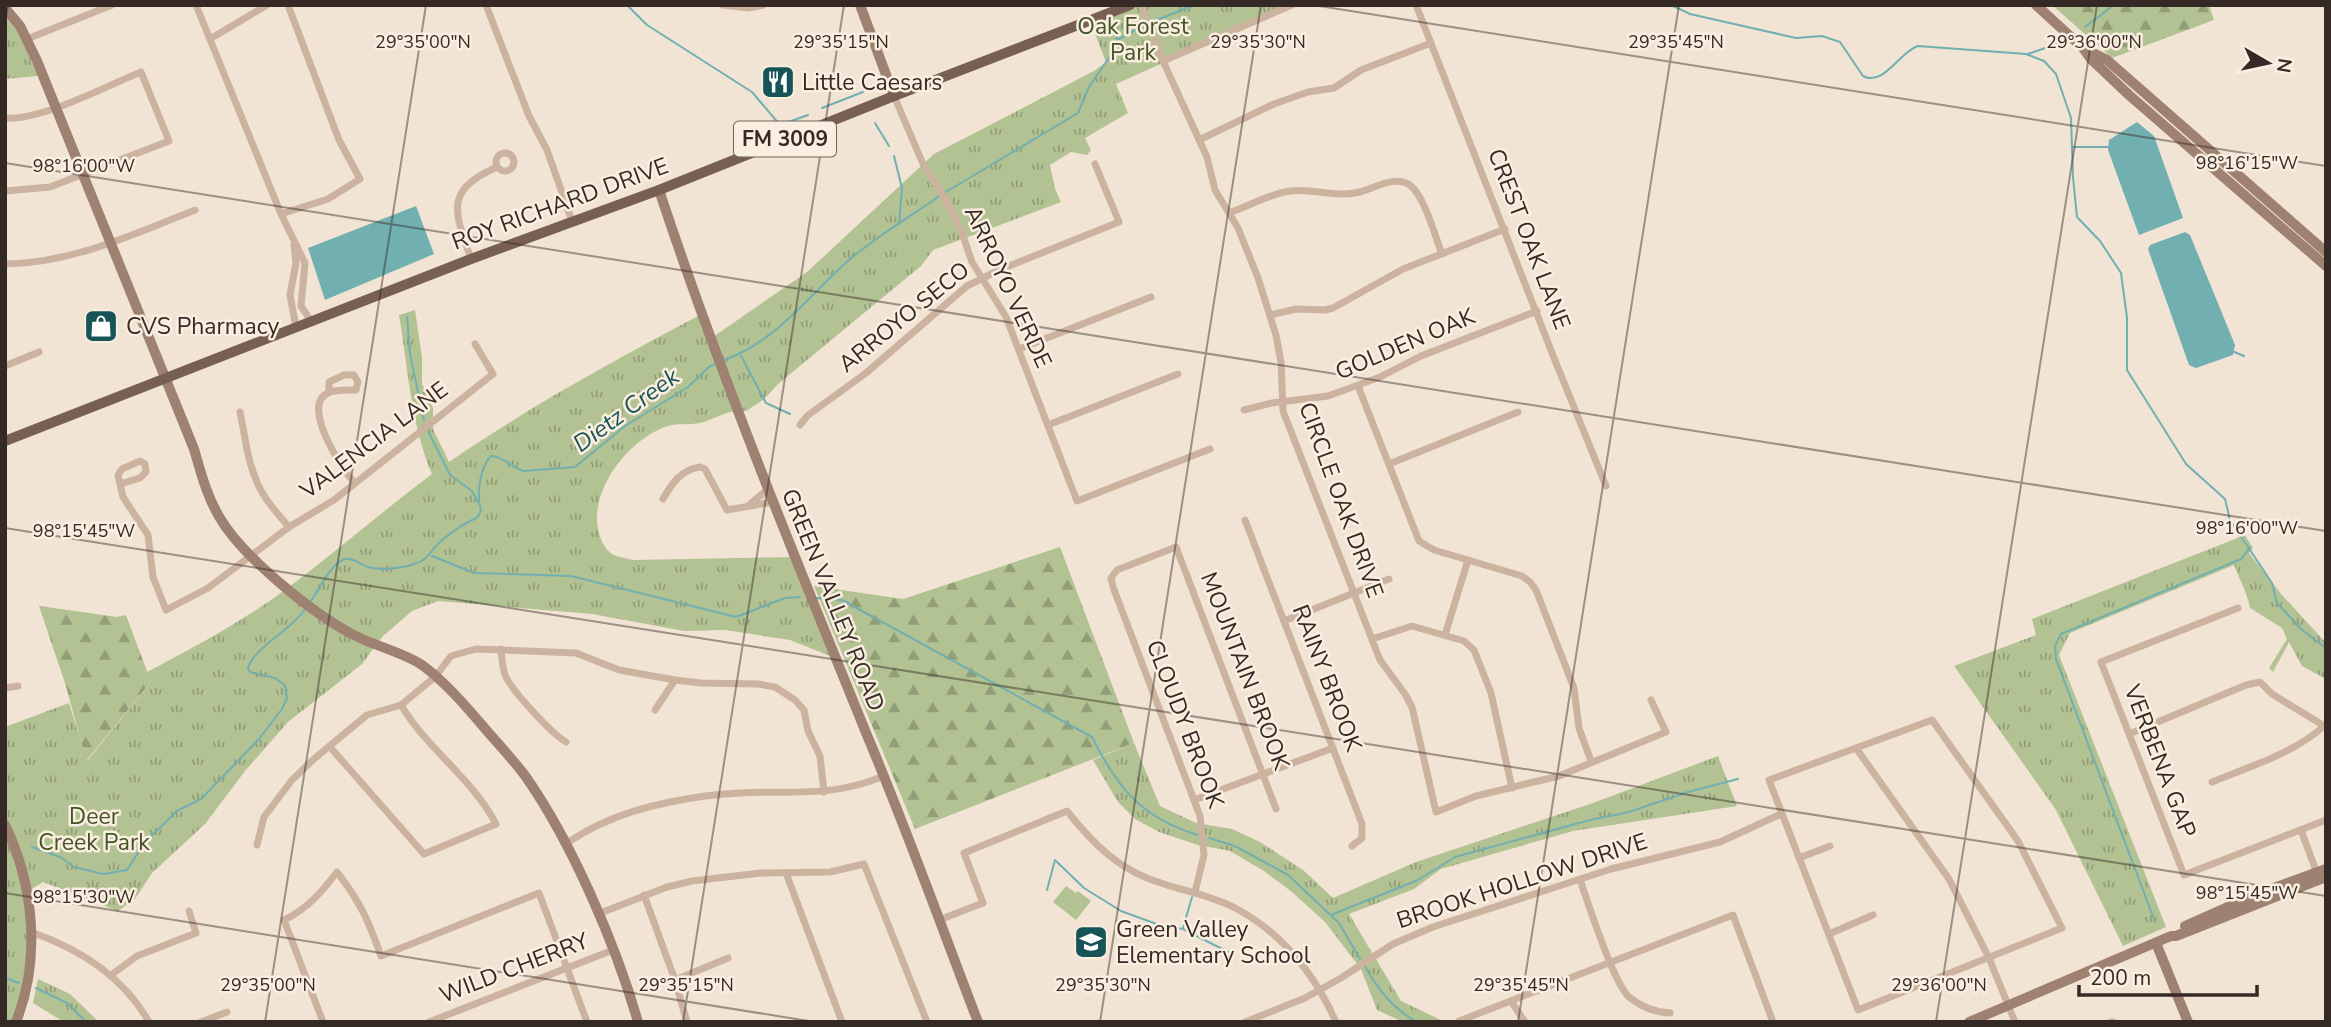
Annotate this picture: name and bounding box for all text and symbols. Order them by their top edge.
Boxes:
park label: Oak Forest Park [1077,11,1190,68]
north arrow [2233,28,2303,98]
text: 29°35'00"N [375,30,471,54]
text: 29°35'15"N [793,30,889,54]
text: 29°35'30"N [1210,30,1306,54]
text: 29°35'45"N [1628,30,1724,54]
text: 29°36'00"N [2046,30,2142,54]
text: N [2270,56,2298,75]
restaurant icon: Little Caesars [759,63,797,101]
place label: Little Caesars [802,67,942,98]
road number: FM 3009 [734,122,836,156]
street label: CREST OAK LANE [1480,144,1578,334]
street label: ROY RICHARD DRIVE [447,150,673,258]
text: 98°16'15"W [2196,151,2298,175]
text: 98°16'00"W [33,154,135,178]
street label: ARROYO VERDE [957,201,1059,373]
street label: ARROYO SECO [832,254,976,380]
street label: GOLDEN OAK [1330,300,1480,387]
shop icon: CVS Pharmacy [82,307,120,345]
place label: CVS Pharmacy [126,311,279,342]
water label: Dietz Creek [566,360,686,459]
street label: VALENCIA LANE [293,374,454,506]
street label: CIRCLE OAK DRIVE [1291,398,1391,602]
street label: GREEN VALLEY ROAD [774,484,892,716]
text: 98°16'00"W [2196,516,2298,540]
text: 98°15'45"W [33,519,135,543]
street label: MOUNTAIN BROOK [1193,568,1297,775]
street label: RAINY BROOK [1285,600,1369,756]
street label: CLOUDY BROOK [1139,636,1232,813]
street label: VERBENA GAP [2116,679,2203,842]
park label: Deer Creek Park [38,801,150,858]
street label: BROOK HOLLOW DRIVE [1393,826,1651,936]
text: 98°15'45"W [2196,881,2298,905]
text: 98°15'30"W [33,885,135,909]
place label: Green Valley Elementary School [1116,914,1311,971]
school or university icon: Green Valley Elementary School [1072,923,1110,961]
street label: WILD CHERRY [435,925,593,1011]
scale bar [2079,954,2258,998]
text: 200 m [2090,964,2151,992]
text: 29°35'00"N [220,973,316,997]
text: 29°35'15"N [638,973,734,997]
text: 29°35'30"N [1055,973,1151,997]
text: 29°35'45"N [1473,973,1569,997]
text: 29°36'00"N [1891,973,1987,997]

